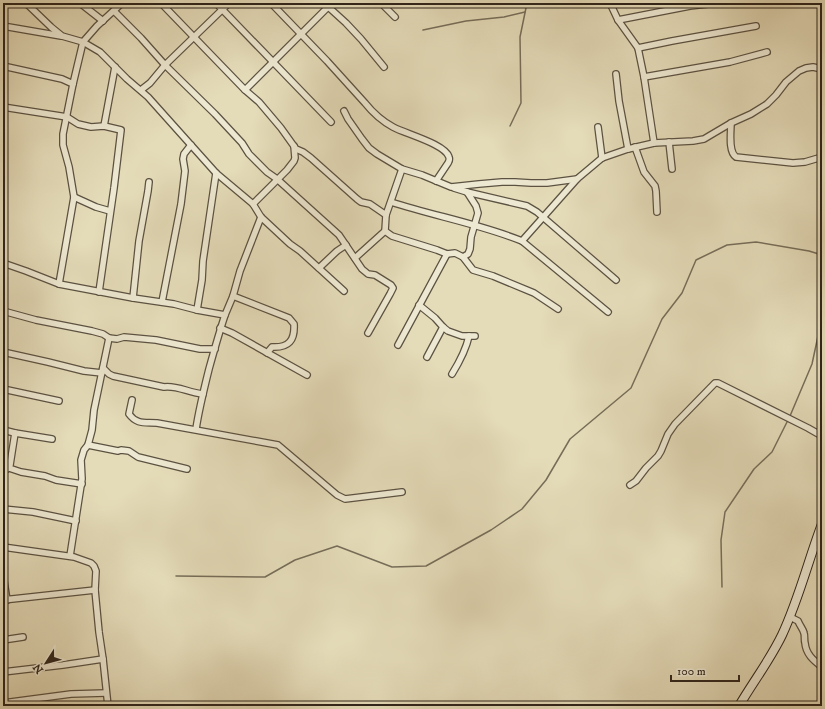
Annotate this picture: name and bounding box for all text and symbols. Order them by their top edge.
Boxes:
north arrow [26,643,66,683]
scale bar [671,657,739,683]
text: N [30,661,47,676]
text: 100 m [677,664,706,679]

